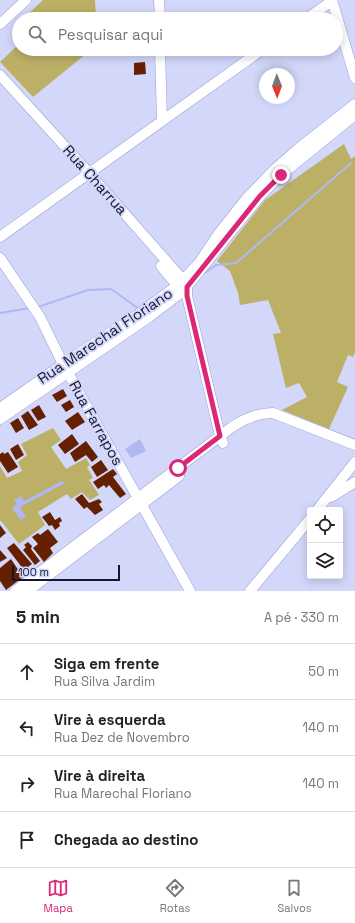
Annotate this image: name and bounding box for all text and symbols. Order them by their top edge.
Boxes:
search box [12,12,343,56]
icon: search [26,23,48,45]
text: Pesquisar aqui [58,25,163,44]
north arrow [259,68,295,104]
street label: Rua Charrua [59,141,132,219]
route end [272,166,290,184]
street label: Rua Marechal Floriano [34,283,176,388]
street label: Rua Farrapos [65,377,128,469]
route start [169,459,187,477]
map controls [307,507,343,579]
button: locate [307,507,343,543]
button: layers [307,543,343,579]
scale bar [12,563,120,582]
text: 100 m [18,565,49,579]
text: 5 min [16,606,60,628]
text: A pé · 330 m [264,609,339,626]
text: Siga em frente [54,654,160,673]
icon: ahead [16,661,38,683]
text: 50 m [308,663,339,680]
text: Rua Silva Jardim [54,673,155,690]
text: Vire à esquerda [54,710,166,729]
icon: left [16,717,38,739]
text: 140 m [303,719,339,736]
text: Rua Dez de Novembro [54,729,190,746]
text: Vire à direita [54,766,145,785]
icon: right [16,773,38,795]
text: 140 m [303,775,339,792]
text: Rua Marechal Floriano [54,785,192,802]
icon: arrive [16,829,38,851]
text: Chegada ao destino [54,830,198,849]
tab: Mapa [44,877,73,915]
tab: Rotas [160,877,190,915]
tab: Salvos [277,877,311,915]

